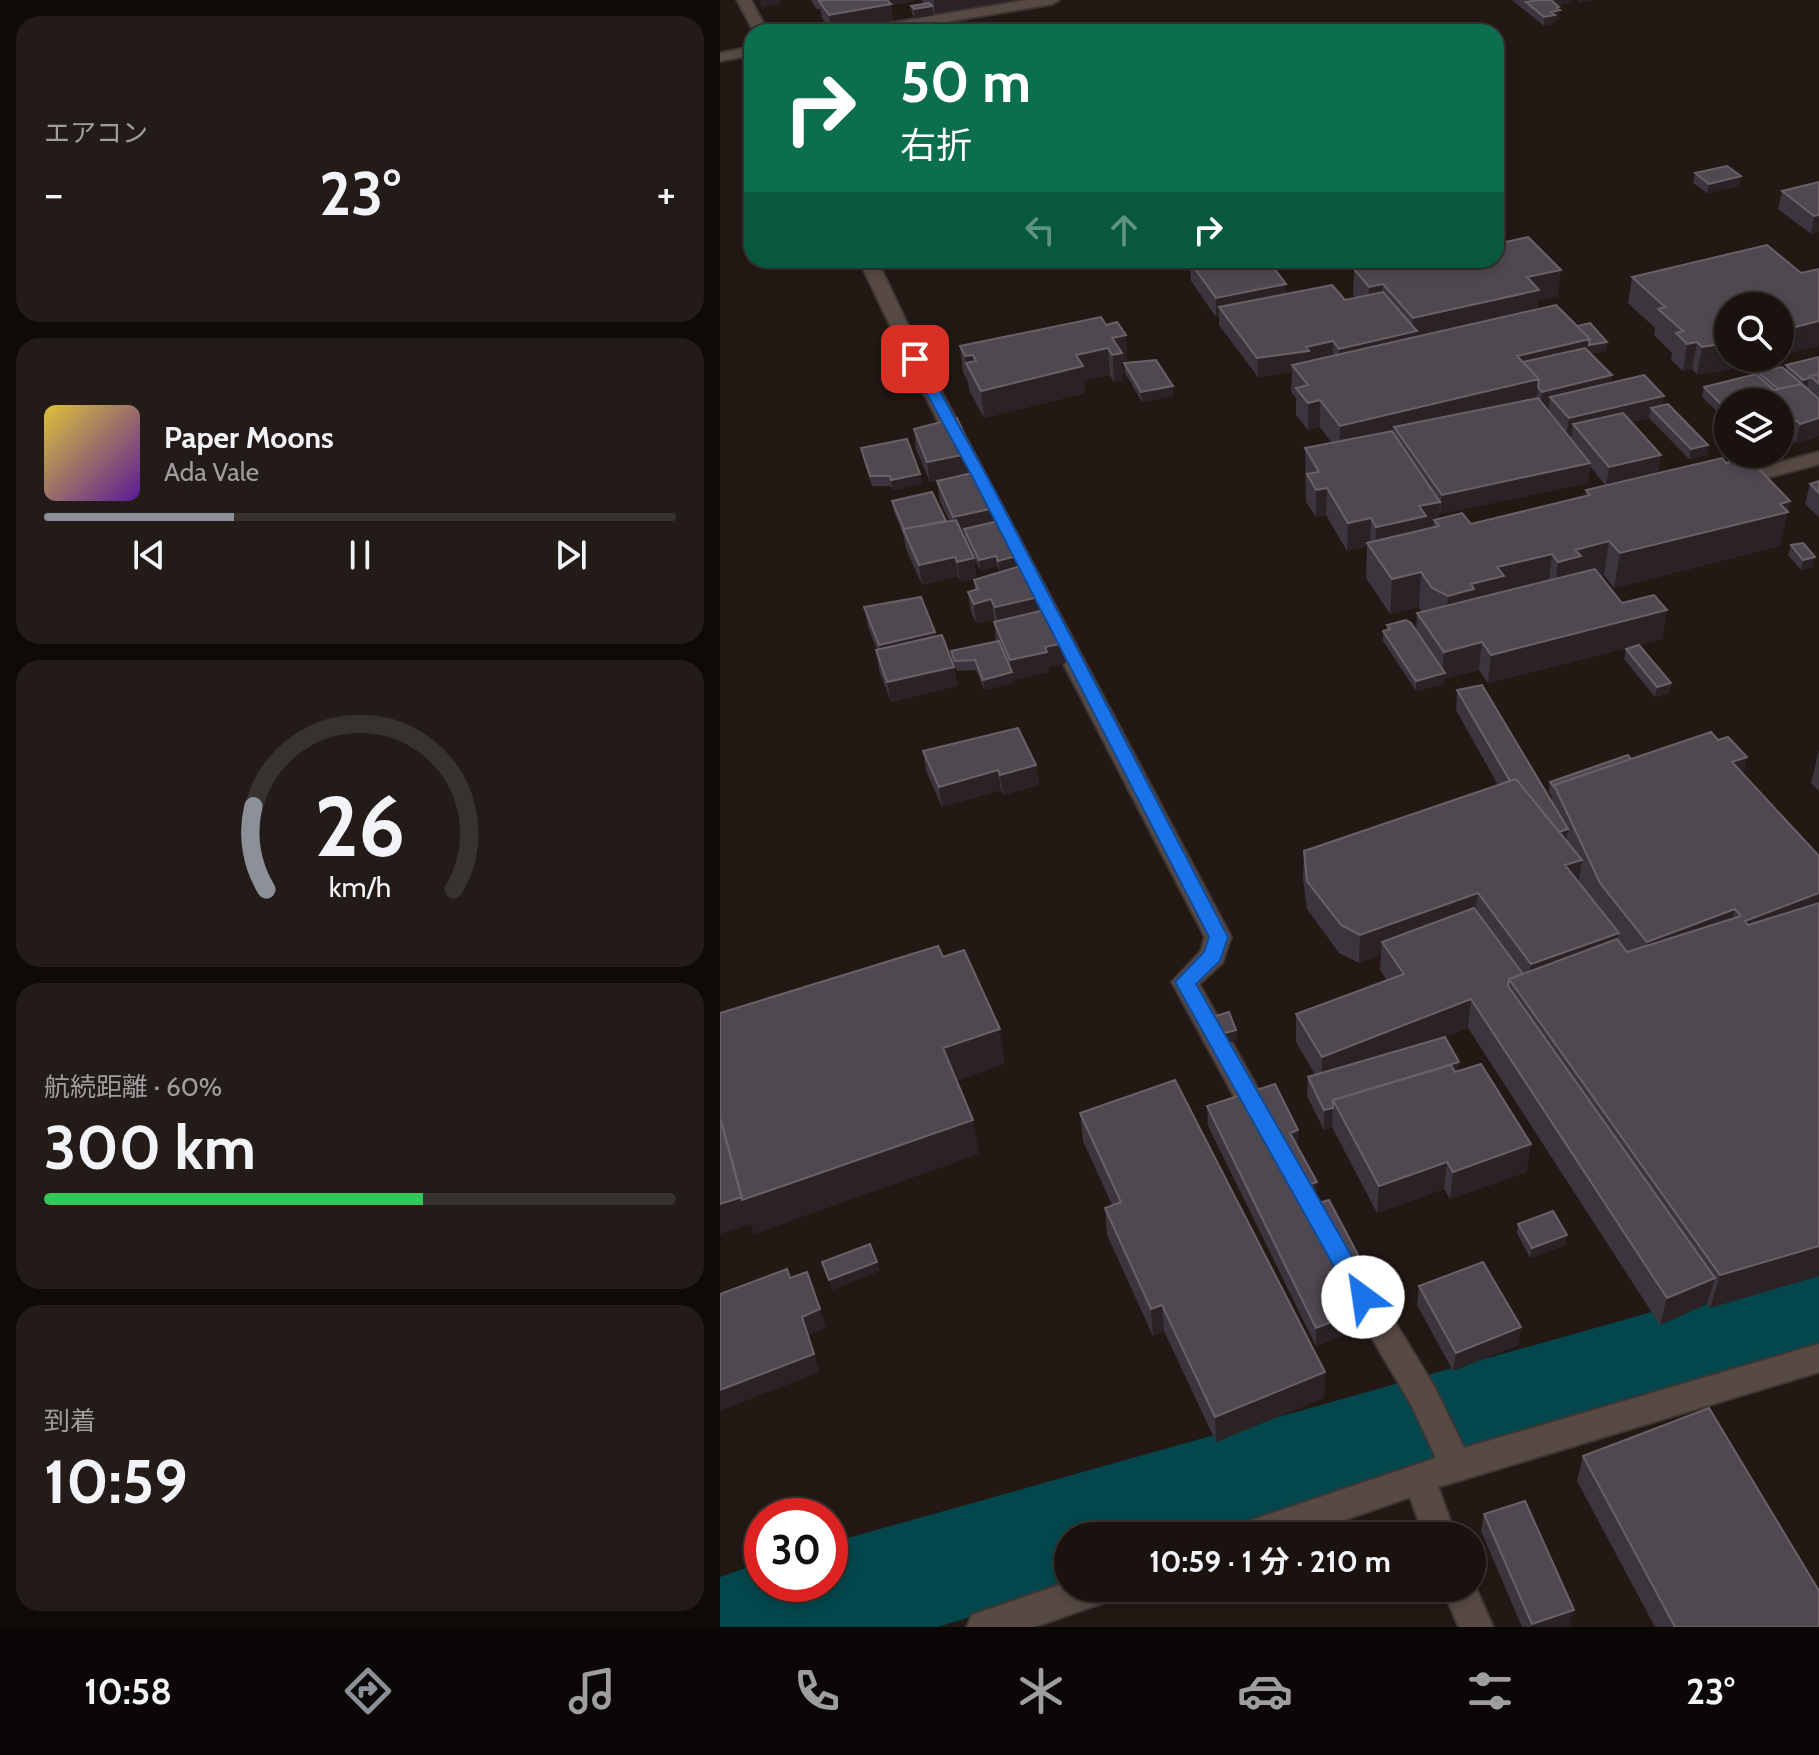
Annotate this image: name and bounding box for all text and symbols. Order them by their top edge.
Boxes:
text: 50 m [900,48,1031,116]
icon: right [768,56,872,160]
text: エアコン [44,117,148,149]
text: 右折 [900,123,972,167]
text: 23° [319,157,401,230]
text: − [44,167,63,220]
text: + [657,167,676,220]
icon: left [1018,208,1062,252]
icon: ahead [1102,208,1146,252]
icon: right [1186,208,1230,252]
map controls [1714,292,1794,468]
button: search [1714,292,1794,372]
pin [881,325,949,393]
icon: arrive [893,337,937,381]
button: layers [1714,388,1794,468]
text: Paper Moons [164,419,334,456]
text: Ada Vale [164,456,259,488]
icon: previous [127,533,171,577]
icon: pause [338,533,382,577]
icon: next [549,533,593,577]
text: 26 [315,775,405,876]
text: km/h [329,869,391,904]
text: 航続距離 · 60% [44,1071,222,1103]
text: 300 km [44,1111,256,1184]
position arrow [1321,1255,1405,1339]
text: 到着 [44,1405,96,1437]
text: 10:59 [44,1445,188,1518]
speed limit sign: 30 [744,1498,848,1602]
text: 10:59 · 1 分 · 210 m [1149,1543,1391,1580]
icon: directions [340,1663,396,1719]
icon: music [564,1663,620,1719]
icon: phone [789,1663,845,1719]
icon: climate [1013,1663,1069,1719]
icon: car [1237,1663,1293,1719]
icon: filters [1462,1663,1518,1719]
text: 10:58 [84,1669,172,1713]
text: 23° [1686,1669,1735,1713]

